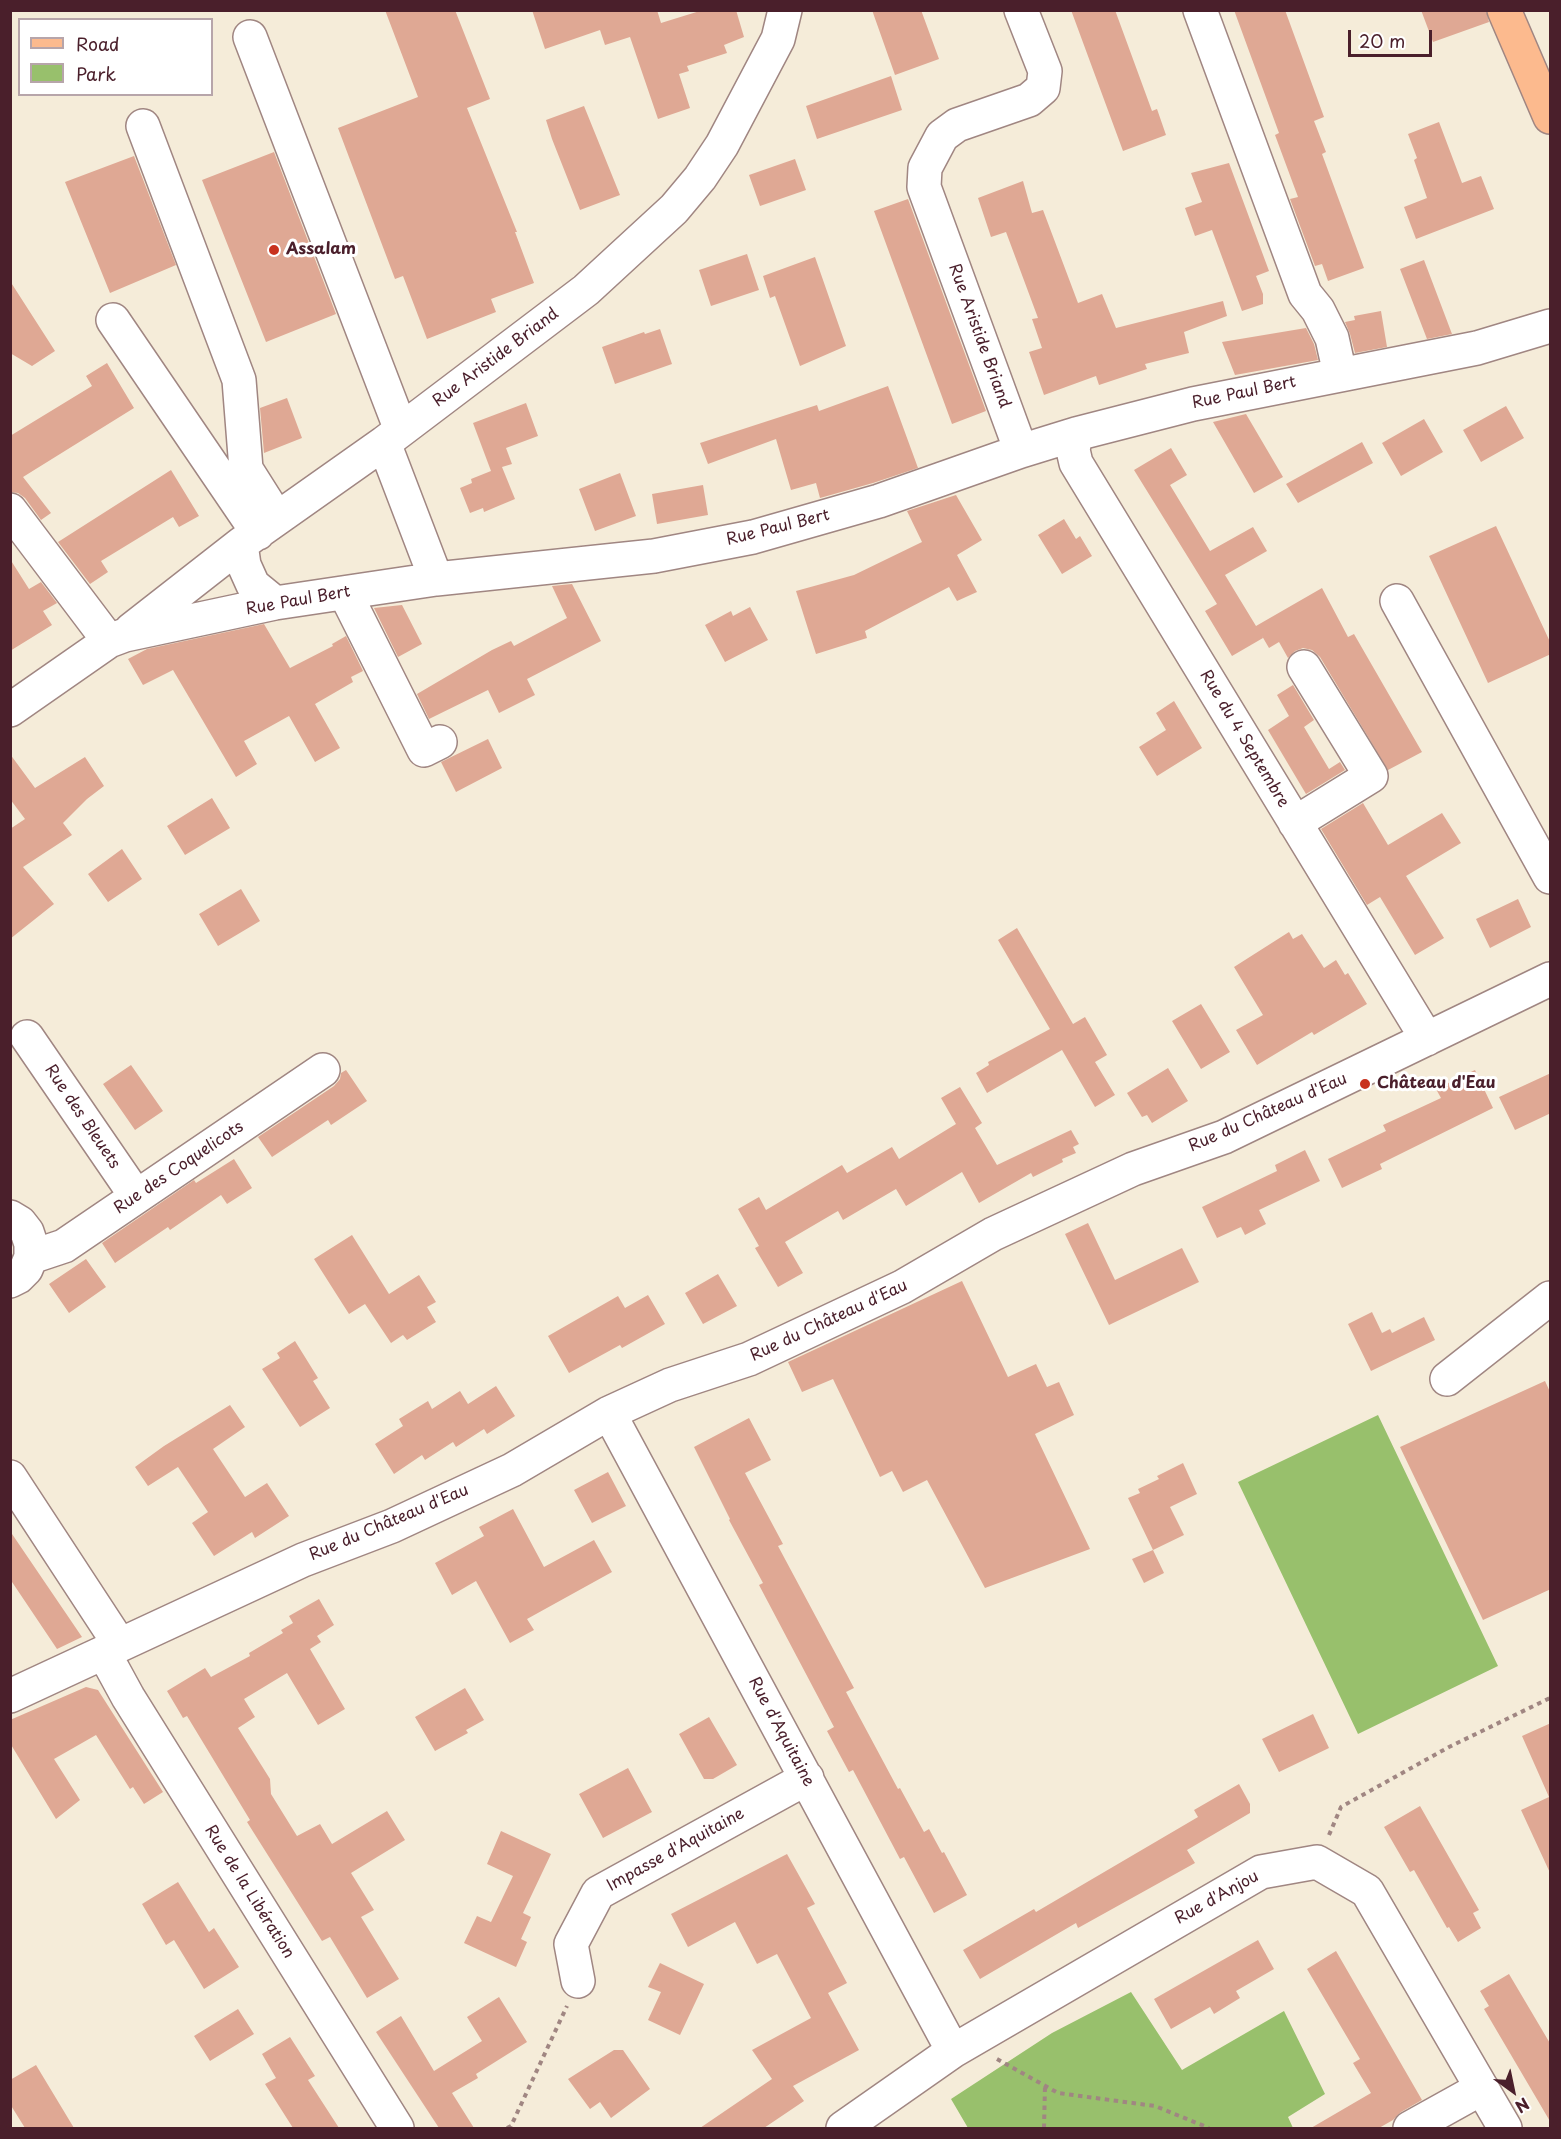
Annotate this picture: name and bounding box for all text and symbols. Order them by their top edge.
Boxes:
legend [18,18,213,96]
scale bar [1351,18,1435,56]
text: 20 m [1359,27,1405,54]
text: Road [76,30,120,57]
text: Park [76,60,116,87]
place label: Assalam [286,240,356,260]
marker: Assalam [267,243,281,257]
street label: Rue Aristide Briand [944,261,1014,411]
street label: Rue Aristide Briand [429,305,563,411]
street label: Rue Paul Bert [1190,373,1298,413]
street label: Rue Paul Bert [724,506,832,550]
street label: Rue Paul Bert [244,582,352,620]
street label: Rue du 4 Septembre [1195,667,1293,811]
street label: Rue des Bleuets [40,1061,124,1173]
street label: Rue du Château d'Eau [1186,1069,1350,1157]
place label: Château d'Eau [1377,1074,1496,1094]
marker: Château d'Eau [1358,1077,1372,1091]
street label: Rue des Coquelicots [111,1118,247,1218]
street label: Rue du Château d'Eau [747,1276,911,1366]
street label: Rue du Château d'Eau [306,1481,472,1565]
street label: Rue d'Aquitaine [744,1674,818,1790]
street label: Impasse d'Aquitaine [604,1804,748,1896]
street label: Rue de la Libération [200,1822,298,1962]
street label: Rue d'Anjou [1172,1867,1262,1929]
north arrow [1483,2061,1543,2121]
text: N [1511,2093,1535,2120]

